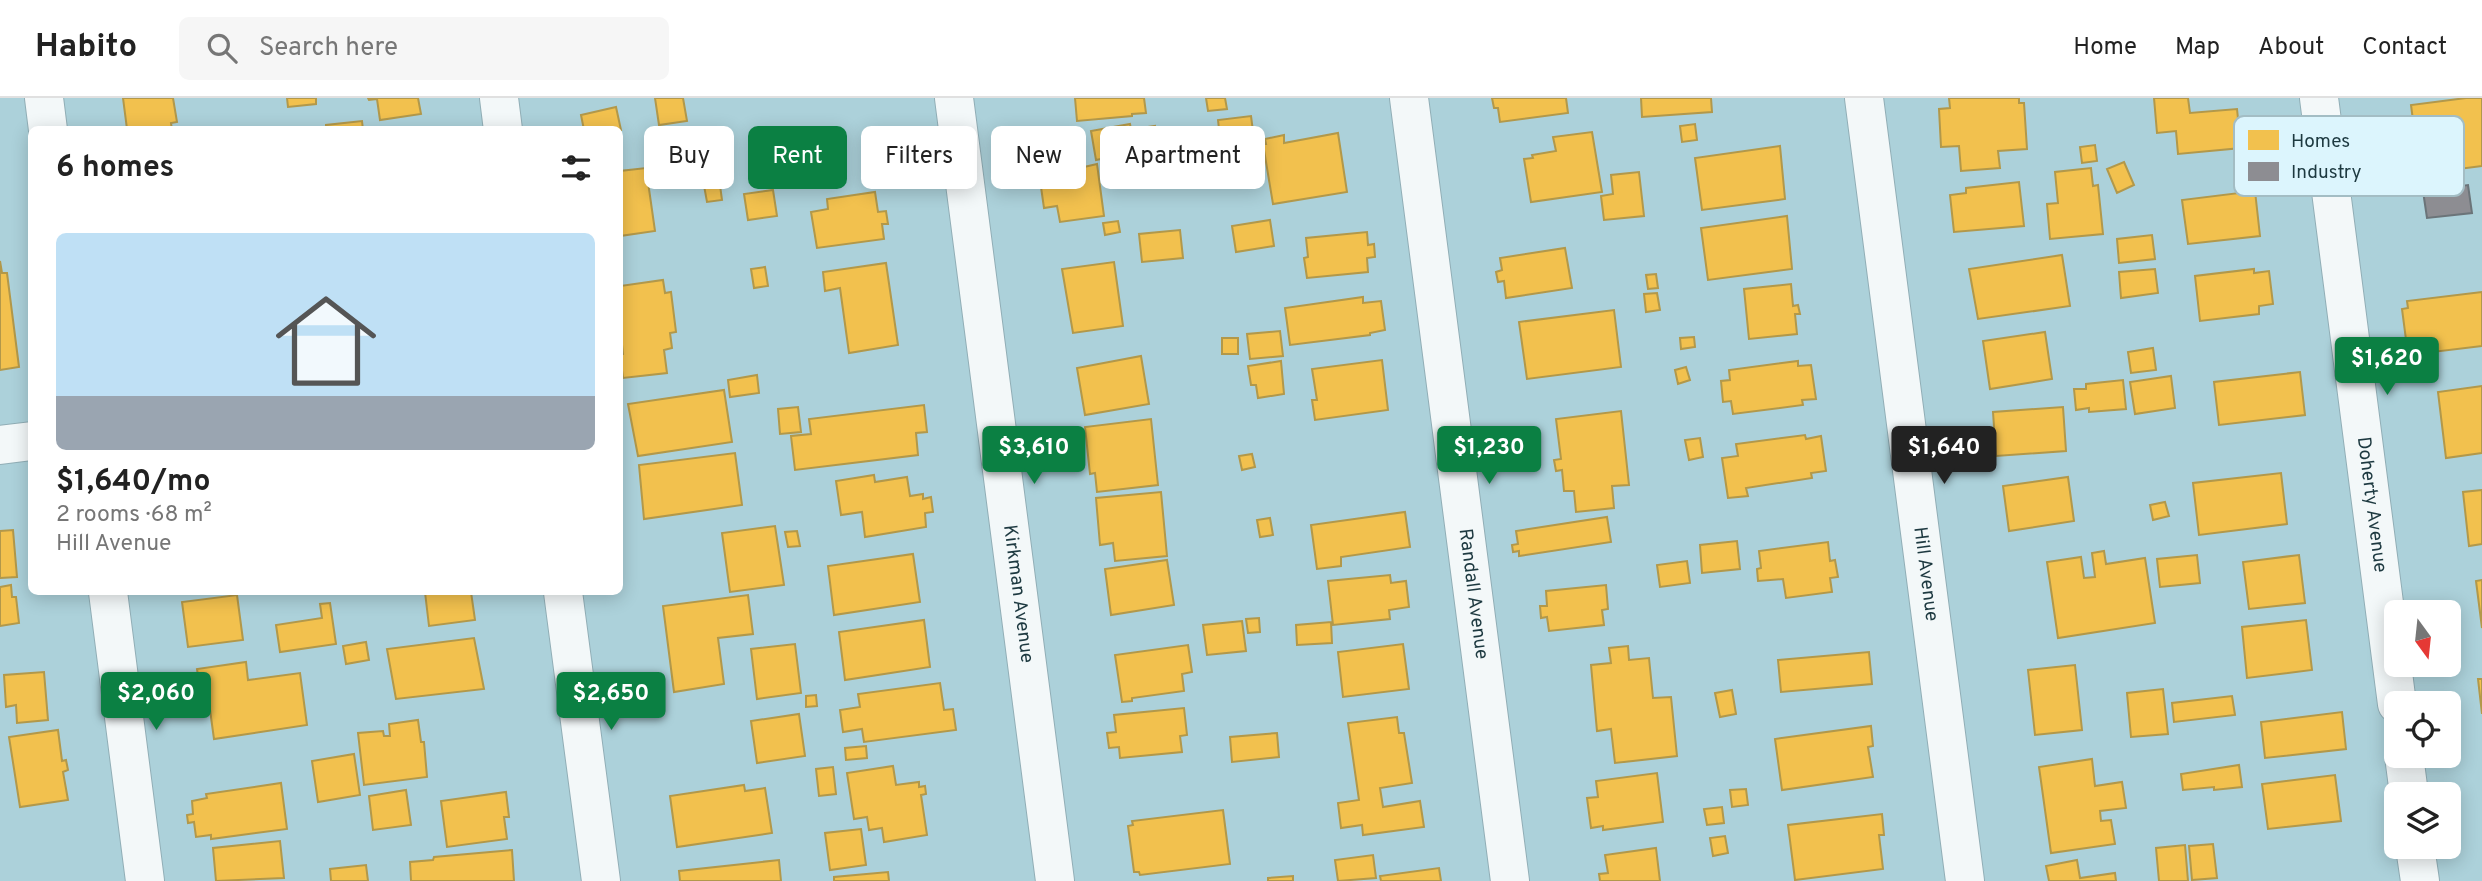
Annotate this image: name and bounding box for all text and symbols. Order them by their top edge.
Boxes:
search box [179,17,669,80]
text: Habito [35,27,137,69]
icon: search [203,29,241,67]
text: Search here [259,32,398,65]
text: Home [2073,33,2137,63]
text: Map [2175,33,2220,63]
text: About [2258,33,2324,63]
text: Contact [2362,33,2447,63]
legend [2234,116,2464,196]
chip: Buy [644,126,734,189]
chip: Rent [748,126,847,189]
chip: Filters [861,126,977,189]
chip: New [991,126,1086,189]
chip: Apartment [1100,126,1265,189]
text: Homes [2291,130,2350,154]
icon: filters [557,149,595,187]
text: 6 homes [56,150,174,187]
text: Industry [2291,161,2361,185]
icon: home [263,278,389,404]
pin: $1,620 [2330,338,2444,397]
text: $1,620 [2351,345,2423,374]
pin: $3,610 [977,426,1091,486]
pin: $1,230 [1432,426,1546,486]
pin: $1,640 [1887,426,2001,486]
text: $3,610 [998,434,1070,463]
text: $1,230 [1453,434,1525,463]
text: $1,640 [1907,434,1981,463]
street label: Doherty Avenue [2351,435,2392,574]
text: $1,640/mo [56,464,210,501]
text: 2 rooms · 68 m² [56,501,212,530]
street label: Kirkman Avenue [997,523,1039,665]
street label: Hill Avenue [1907,525,1943,623]
street label: Randall Avenue [1453,527,1493,661]
text: Hill Avenue [56,530,171,559]
north arrow [2384,600,2460,677]
map controls [2384,600,2461,859]
pin: $2,060 [99,672,213,732]
pin: $2,650 [554,672,668,732]
text: $2,060 [117,680,195,709]
text: $2,650 [573,680,649,709]
button: locate [2384,691,2461,768]
button: layers [2384,782,2461,859]

